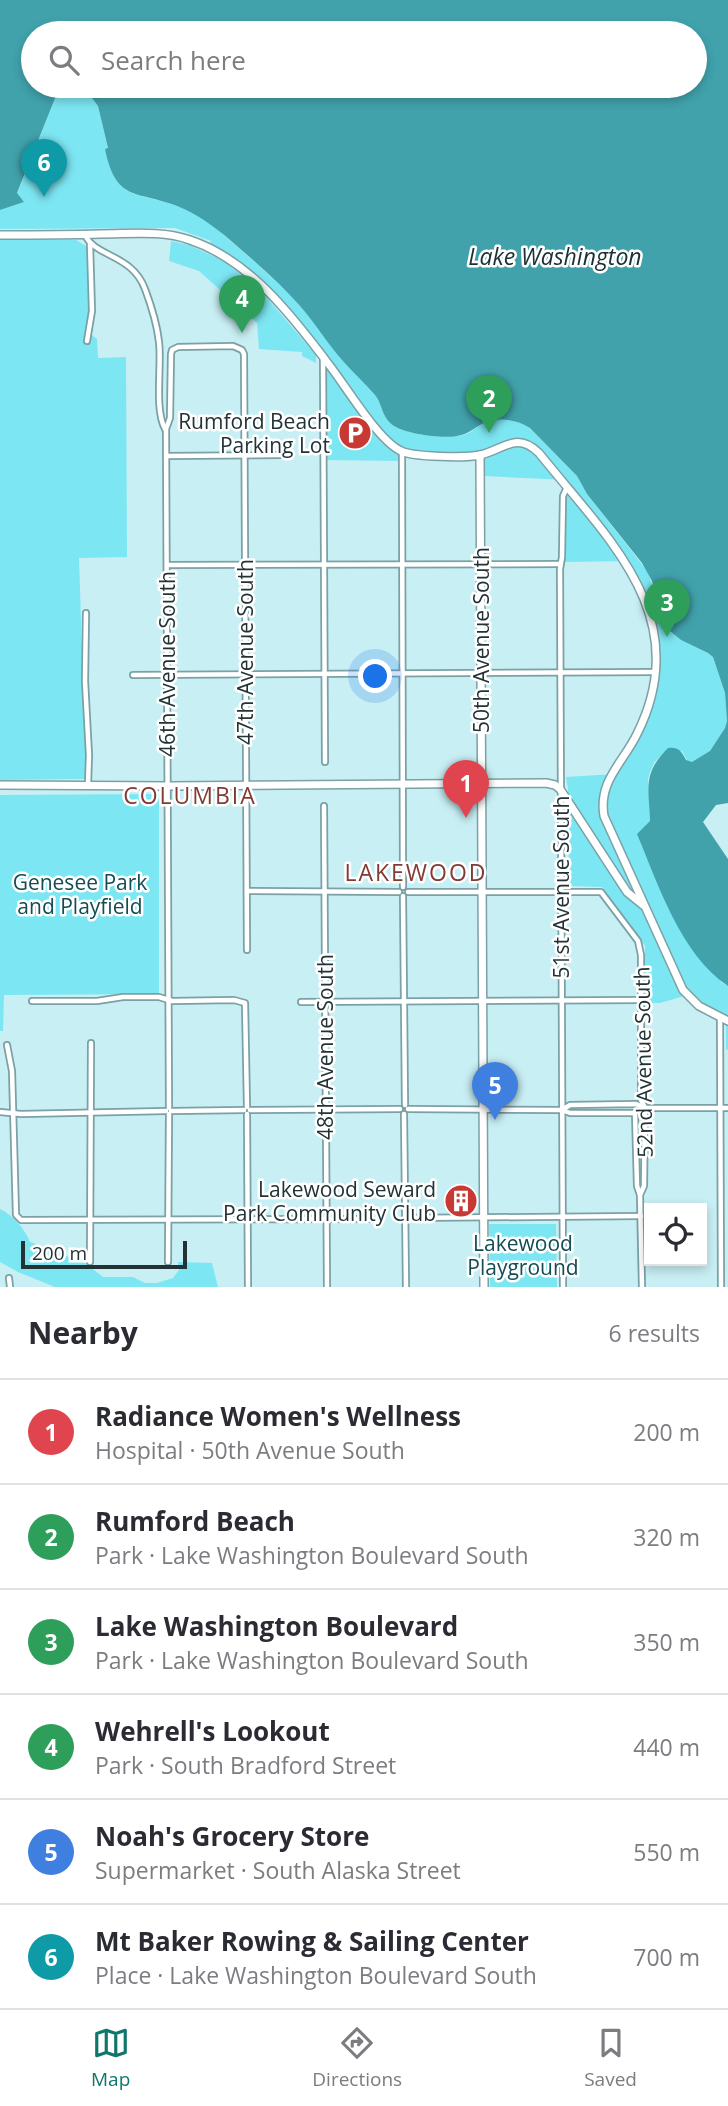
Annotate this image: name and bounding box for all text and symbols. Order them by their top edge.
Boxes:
search box [21,21,707,98]
icon: search [45,41,83,79]
text: Search here [101,42,246,78]
pin: 6 [21,139,67,197]
water label: Lake Washington [468,240,642,272]
pin: 4 [219,275,265,333]
pin: 2 [466,375,512,433]
place label: Rumford Beach Parking Lot [178,407,330,459]
parking icon: Rumford Beach Parking Lot [336,414,374,452]
street label: 50th Avenue South [467,547,495,733]
street label: 47th Avenue South [231,559,259,745]
street label: 46th Avenue South [153,571,181,757]
pin: 3 [644,579,690,637]
your location [358,659,392,693]
pin: 1 [443,760,489,818]
district label: COLUMBIA [123,779,257,811]
street label: 51st Avenue South [547,796,575,978]
district label: LAKEWOOD [344,856,488,888]
park label: Genesee Park and Playfield [13,868,147,920]
street label: 48th Avenue South [311,954,339,1140]
street label: 52nd Avenue South [627,966,659,1158]
pin: 5 [472,1062,518,1120]
place label: Lakewood Seward Park Community Club [223,1175,436,1227]
building icon: Lakewood Seward Park Community Club [442,1182,480,1220]
map controls [644,1203,707,1266]
button: locate [644,1203,707,1266]
park label: Lakewood Playground [467,1229,579,1281]
scale bar [21,1238,187,1270]
text: 200 m [32,1240,87,1266]
text: Nearby [28,1312,138,1353]
text: 6 results [609,1317,700,1349]
text: Radiance Women's Wellness [95,1398,461,1434]
text: 1 [44,1416,58,1448]
text: 200 m [633,1416,700,1448]
text: Hospital · 50th Avenue South [95,1434,405,1466]
text: Rumford Beach [95,1503,295,1539]
text: 2 [44,1521,58,1553]
text: 320 m [633,1521,700,1553]
text: Park · Lake Washington Boulevard South [95,1539,529,1571]
text: Lake Washington Boulevard [95,1608,458,1644]
text: 3 [44,1626,58,1658]
text: 350 m [633,1626,700,1658]
text: Park · Lake Washington Boulevard South [95,1644,529,1676]
text: Wehrell's Lookout [95,1713,330,1749]
text: 4 [44,1731,58,1763]
text: 440 m [633,1731,700,1763]
text: Park · South Bradford Street [95,1749,396,1781]
text: Noah's Grocery Store [95,1818,369,1854]
text: 5 [44,1836,58,1868]
text: 550 m [633,1836,700,1868]
text: Supermarket · South Alaska Street [95,1854,461,1886]
text: Mt Baker Rowing & Sailing Center [95,1923,529,1959]
text: 6 [44,1941,58,1973]
text: 700 m [633,1941,700,1973]
text: Place · Lake Washington Boulevard South [95,1959,537,1991]
tab: Map [91,2024,130,2092]
tab: Directions [312,2024,402,2092]
tab: Saved [584,2024,637,2092]

